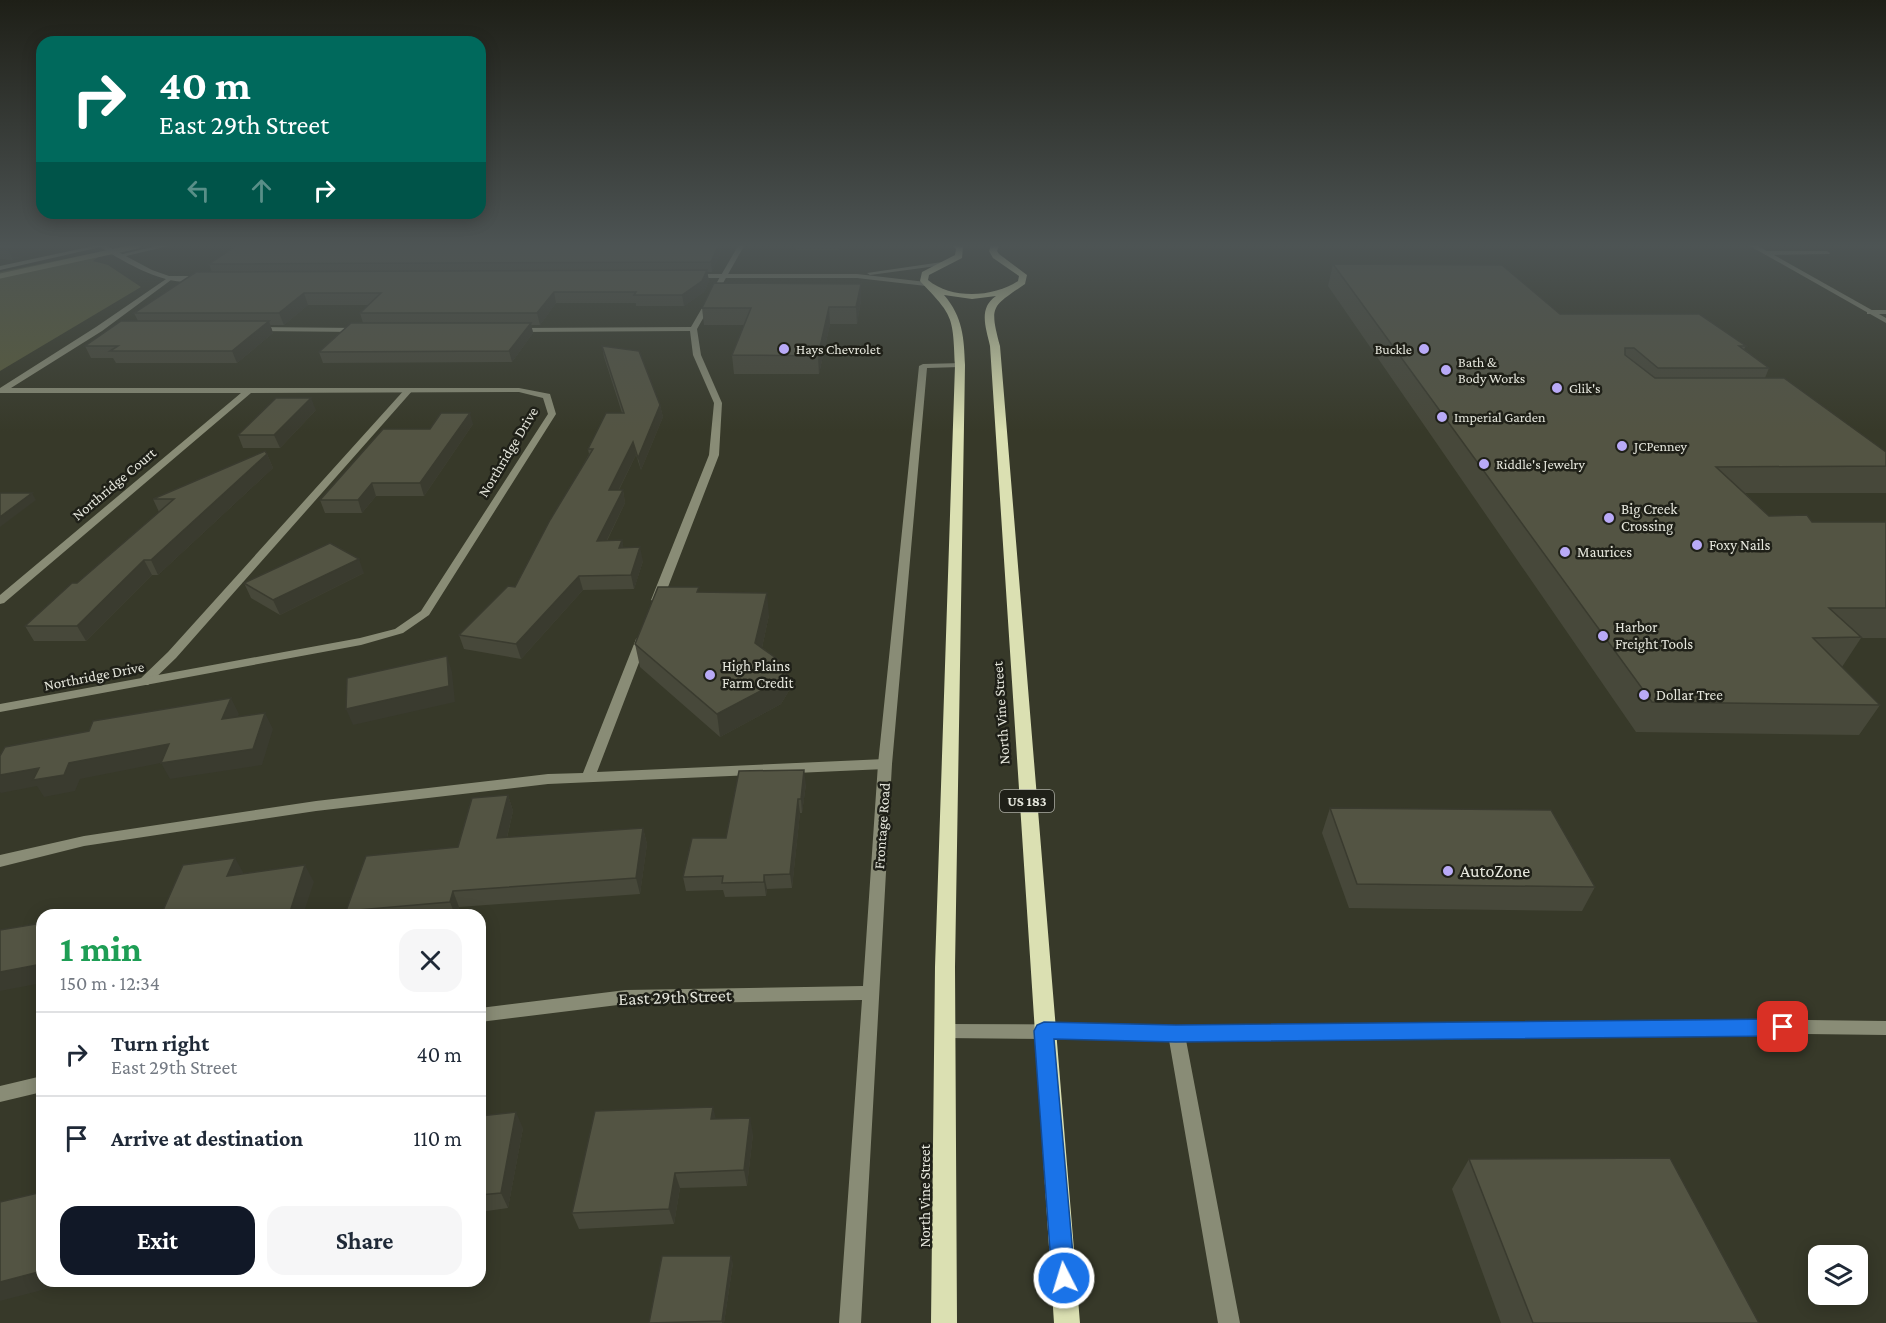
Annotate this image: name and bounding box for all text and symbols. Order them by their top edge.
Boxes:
icon: right [60,60,138,138]
text: 40 m [159,61,251,108]
text: East 29th Street [159,110,329,140]
icon: left [182,174,215,207]
icon: ahead [245,174,278,207]
icon: right [308,174,341,207]
place label: Hays Chevrolet [796,341,881,357]
place label: Buckle [1375,341,1412,357]
marker: Hays Chevrolet [777,342,791,356]
marker: Buckle [1417,342,1431,356]
place label: Bath & Body Works [1458,354,1525,386]
marker: Bath & Body Works [1439,363,1453,377]
place label: Glik's [1569,380,1601,396]
marker: Glik's [1550,381,1564,395]
street label: Northridge Drive [475,404,542,500]
place label: Imperial Garden [1454,409,1546,425]
marker: Imperial Garden [1435,410,1449,424]
place label: JCPenney [1632,438,1688,454]
marker: JCPenney [1615,439,1629,453]
street label: Northridge Court [69,444,160,524]
place label: Riddle's Jewelry [1496,456,1586,472]
marker: Riddle's Jewelry [1477,457,1491,471]
place label: Big Creek Crossing [1621,501,1678,535]
marker: Big Creek Crossing [1602,511,1616,525]
place label: Foxy Nails [1709,537,1771,554]
marker: Foxy Nails [1690,538,1704,552]
place label: Maurices [1577,544,1632,560]
marker: Maurices [1558,545,1572,559]
place label: Harbor Freight Tools [1615,619,1693,653]
marker: Harbor Freight Tools [1596,629,1610,643]
street label: Northridge Drive [42,658,146,695]
place label: High Plains Farm Credit [722,658,794,691]
street label: North Vine Street [989,660,1013,765]
marker: High Plains Farm Credit [703,668,717,682]
place label: Dollar Tree [1656,687,1723,703]
marker: Dollar Tree [1637,688,1651,702]
street label: Frontage Road [871,782,894,870]
road number: US 183 [1000,790,1054,812]
place label: AutoZone [1460,861,1530,881]
marker: AutoZone [1441,864,1455,878]
text: 1 min [60,929,142,969]
button: close [399,929,462,992]
text: 150 m · 12:34 [60,972,160,994]
street label: East 29th Street [618,985,733,1009]
pin [1757,1001,1808,1052]
icon: arrive [1766,1010,1799,1043]
text: Turn right [111,1031,209,1056]
icon: right [60,1038,93,1071]
text: 40 m [417,1042,462,1067]
text: East 29th Street [111,1056,237,1078]
icon: arrive [60,1122,93,1155]
text: Arrive at destination [111,1126,303,1151]
text: 110 m [413,1126,462,1151]
street label: North Vine Street [917,1143,933,1248]
button: Exit [60,1206,255,1275]
button: Share [267,1206,462,1275]
map controls [1808,1245,1868,1305]
button: layers [1808,1245,1868,1305]
position arrow [1032,1246,1096,1310]

